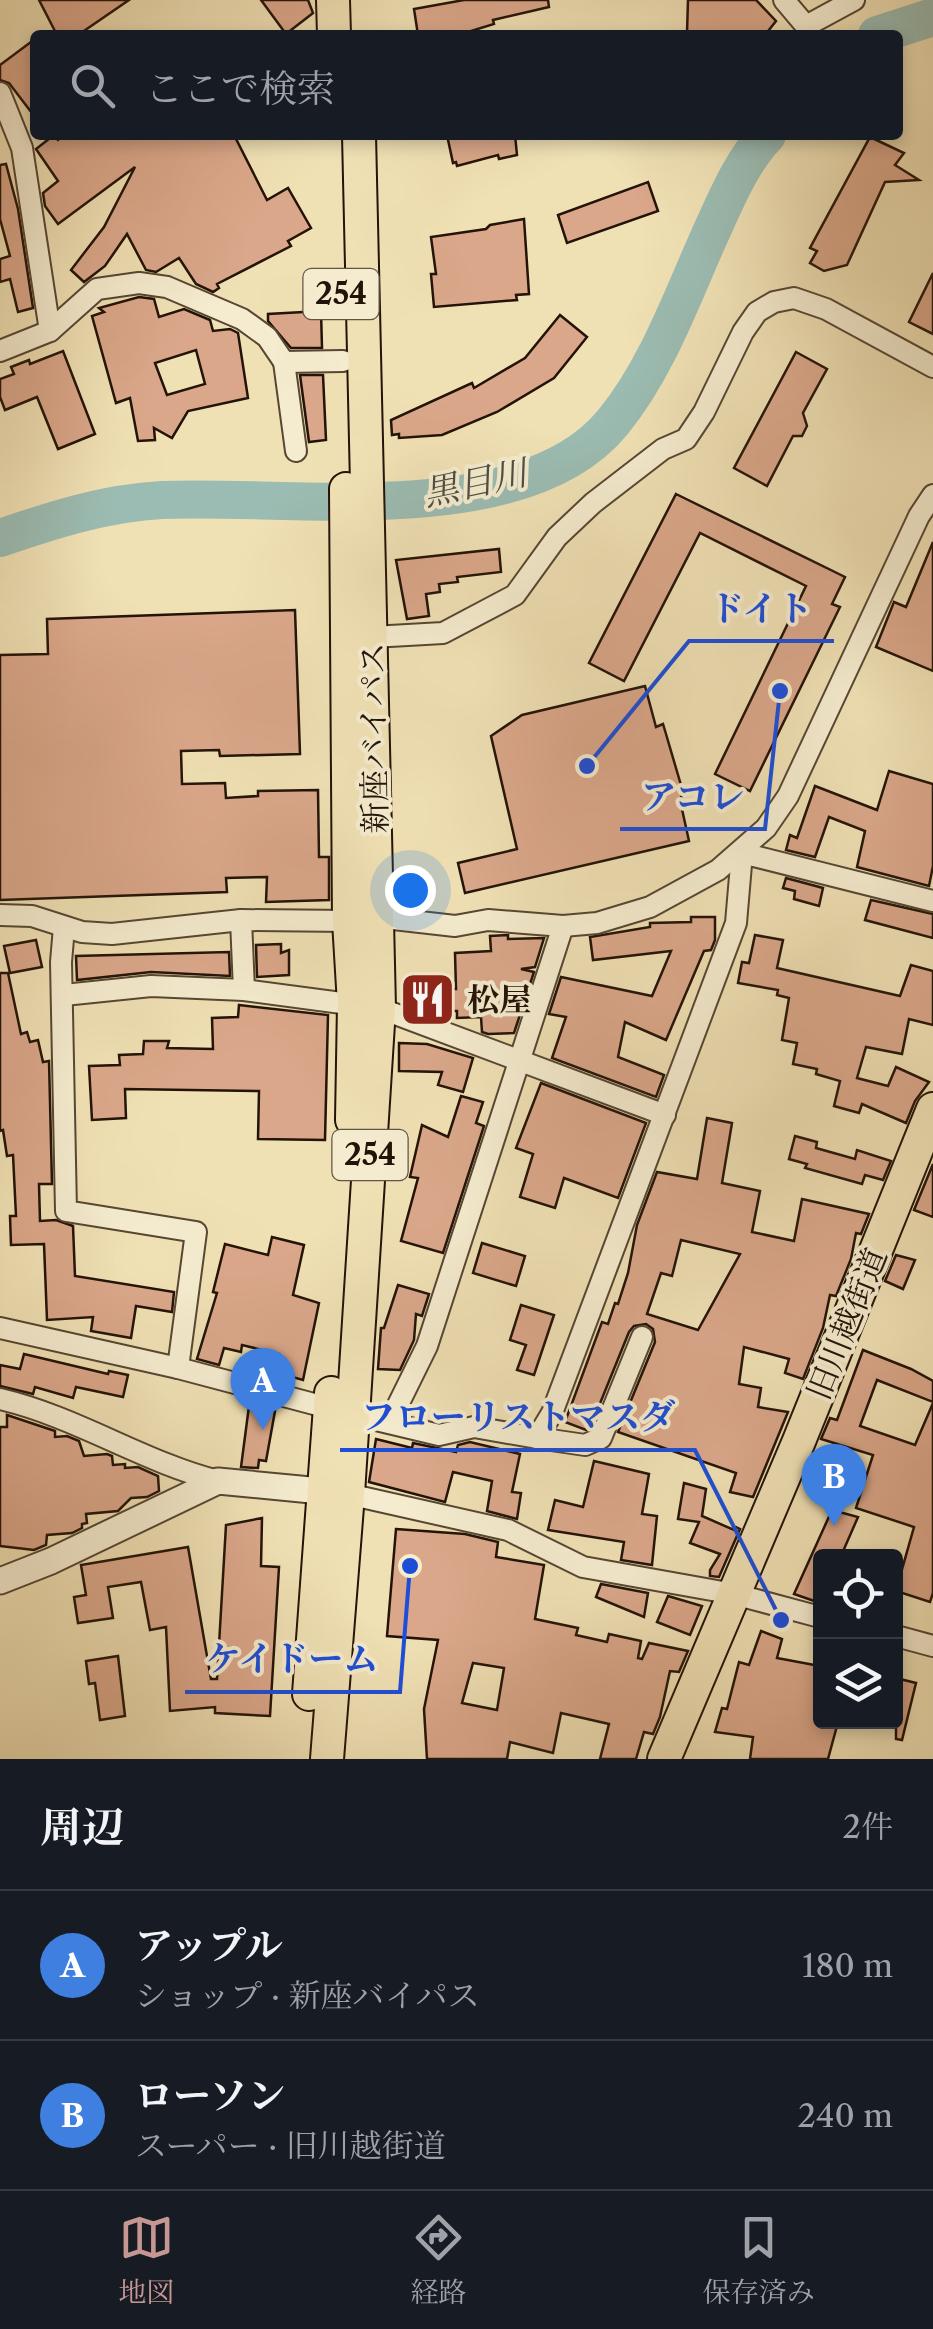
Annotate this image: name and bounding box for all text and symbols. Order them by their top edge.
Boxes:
search box [30,30,903,140]
icon: search [65,58,120,113]
text: ここで検索 [145,65,335,112]
road number: 254 [304,269,378,319]
water label: 黒目川 [419,450,535,514]
callout: ドイト [689,576,834,641]
text: ドイト [709,587,813,630]
street label: 新座バイパス [352,642,395,834]
callout: アコレ [620,764,765,829]
text: アコレ [641,775,745,818]
your location [385,865,436,916]
restaurant icon: 松屋 [398,970,458,1030]
place label: 松屋 [467,980,531,1019]
road number: 254 [332,1130,408,1180]
street label: 旧川越街道 [798,1242,895,1405]
pin: A [230,1348,296,1430]
callout: フローリストマスダ [340,1385,695,1450]
text: フローリストマスダ [361,1395,675,1438]
pin: B [802,1444,866,1526]
map controls [813,1549,903,1729]
button: locate [813,1549,903,1639]
callout: ケイドーム [185,1627,400,1692]
text: ケイドーム [206,1637,378,1680]
button: layers [813,1639,903,1729]
text: 周辺 [40,1801,124,1853]
text: 2件 [843,1807,893,1846]
text: アップル [135,1922,283,1969]
text: A [60,1946,85,1985]
text: 180 m [802,1946,893,1985]
text: ショップ · 新座バイパス [135,1976,480,2015]
text: ローソン [135,2072,285,2119]
text: B [61,2096,84,2135]
text: 240 m [797,2096,893,2135]
text: スーパー · 旧川越街道 [135,2126,446,2165]
tab: 地図 [118,2210,174,2310]
tab: 経路 [410,2210,467,2310]
tab: 保存済み [703,2210,815,2310]

